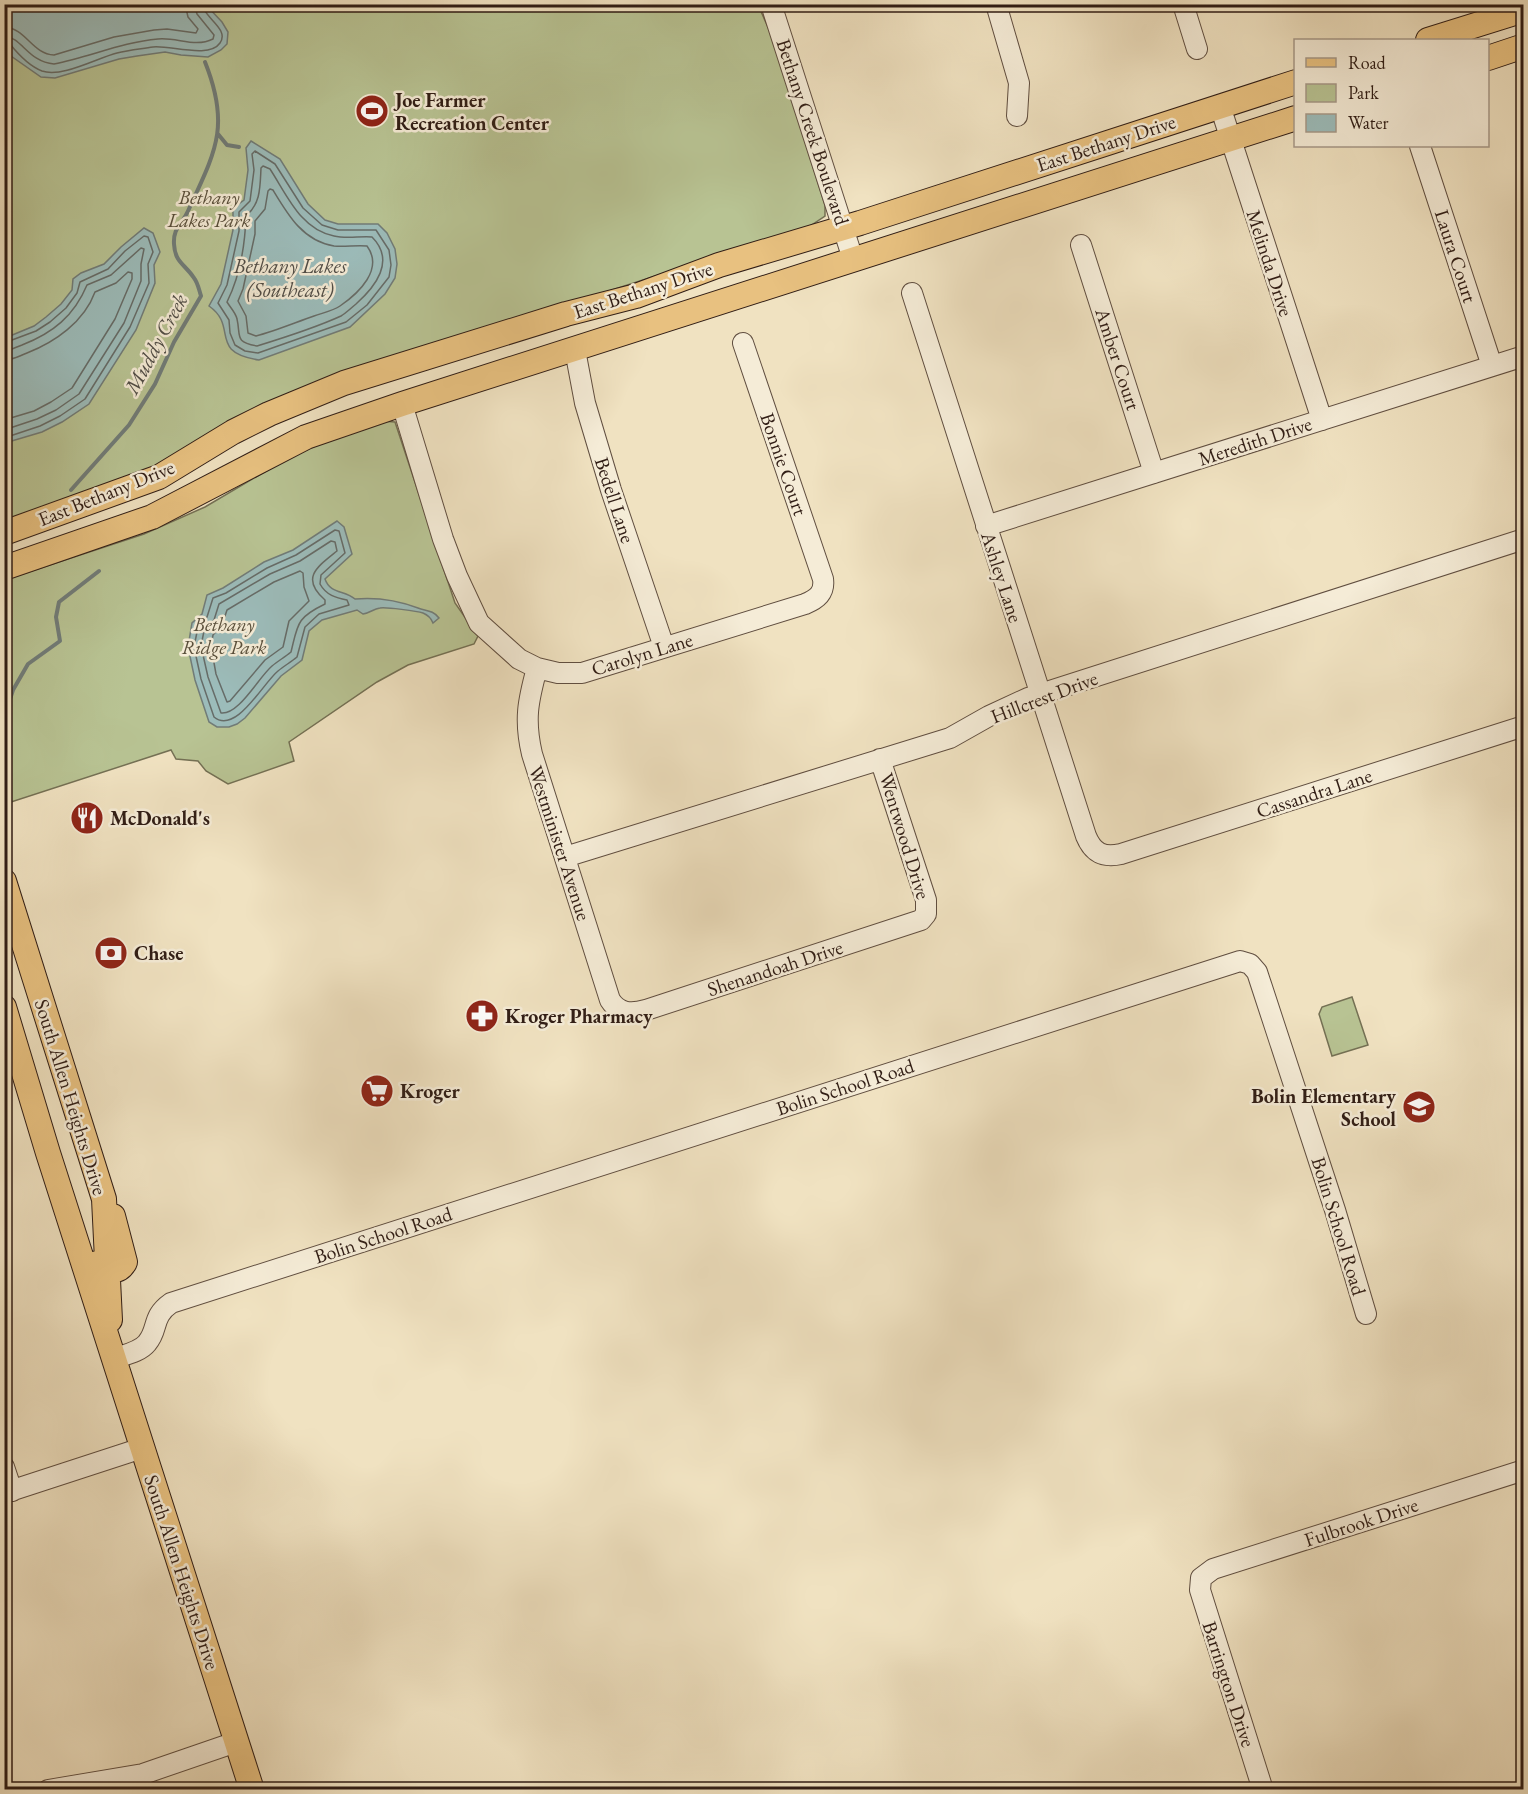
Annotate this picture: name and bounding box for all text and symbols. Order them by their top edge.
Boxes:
street label: Bethany Creek Boulevard [771,36,856,229]
legend [1294,39,1489,147]
text: Road [1348,51,1387,74]
text: Park [1348,81,1379,104]
place label: Joe Farmer Recreation Center [393,87,550,136]
sports icon: Joe Farmer Recreation Center [354,93,390,129]
street label: East Bethany Drive [1033,108,1179,178]
text: Water [1348,111,1389,134]
park label: Bethany Lakes Park [166,184,251,233]
street label: Melinda Drive [1241,206,1299,320]
street label: Laura Court [1429,206,1483,307]
water label: Bethany Lakes (Southeast) [232,252,347,303]
street label: East Bethany Drive [570,255,716,325]
water label: Muddy Creek [117,288,194,400]
street label: Amber Court [1089,304,1147,414]
street label: Bonnie Court [754,409,814,520]
street label: Meredith Drive [1195,410,1315,472]
street label: East Bethany Drive [34,454,178,532]
street label: Bedell Lane [589,454,641,546]
street label: Ashley Lane [975,527,1029,626]
park label: Bethany Ridge Park [181,611,267,660]
street label: Carolyn Lane [588,626,696,682]
street label: Hillcrest Drive [987,665,1101,729]
street label: Westminister Avenue [523,762,597,924]
street label: Cassandra Lane [1253,762,1375,824]
street label: Wentwood Drive [873,770,937,903]
restaurant icon: McDonald's [69,800,105,836]
place label: McDonald's [110,805,210,831]
street label: Shenandoah Drive [704,934,846,1002]
bank icon: Chase [93,935,129,971]
place label: Chase [134,940,184,966]
street label: South Allen Heights Drive [29,996,113,1198]
pharmacy icon: Kroger Pharmacy [464,998,500,1034]
place label: Kroger Pharmacy [505,1003,653,1029]
street label: Bolin School Road [773,1052,918,1122]
supermarket icon: Kroger [359,1073,395,1109]
place label: Kroger [400,1078,461,1104]
place label: Bolin Elementary School [1251,1083,1396,1132]
school or university icon: Bolin Elementary School [1401,1089,1437,1125]
street label: Bolin School Road [1306,1154,1373,1299]
street label: Bolin School Road [311,1200,456,1270]
street label: South Allen Heights Drive [138,1471,226,1673]
street label: Fulbrook Drive [1301,1491,1421,1553]
street label: Barrington Drive [1196,1618,1262,1750]

